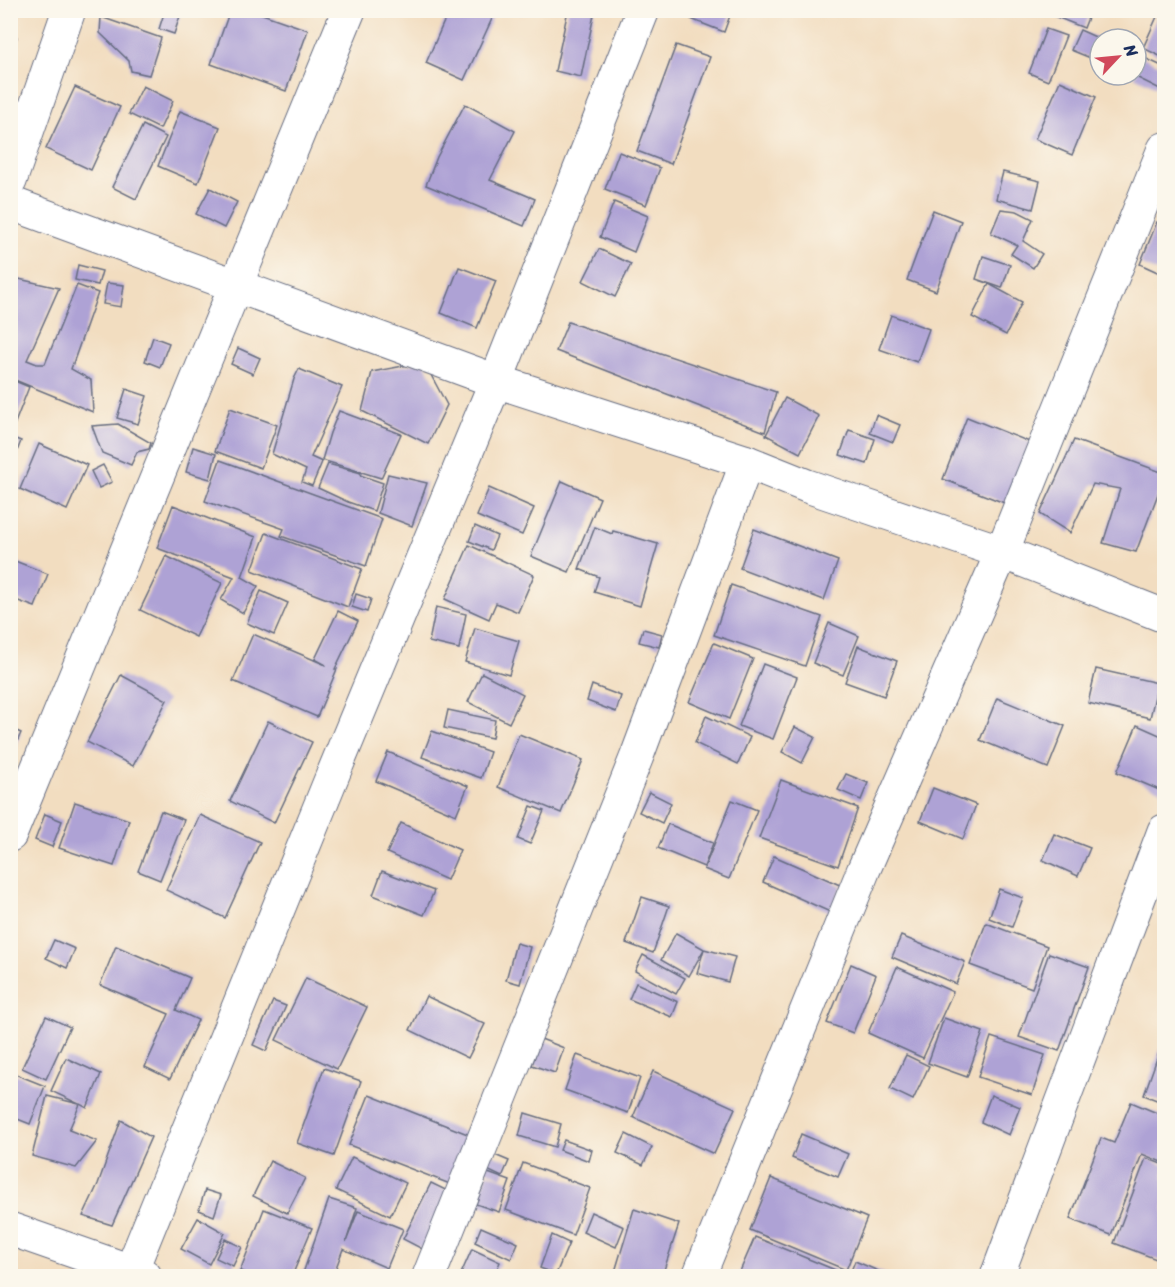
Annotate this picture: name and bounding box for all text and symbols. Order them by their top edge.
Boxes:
north arrow [1088,27,1148,87]
text: N [1115,38,1147,63]

